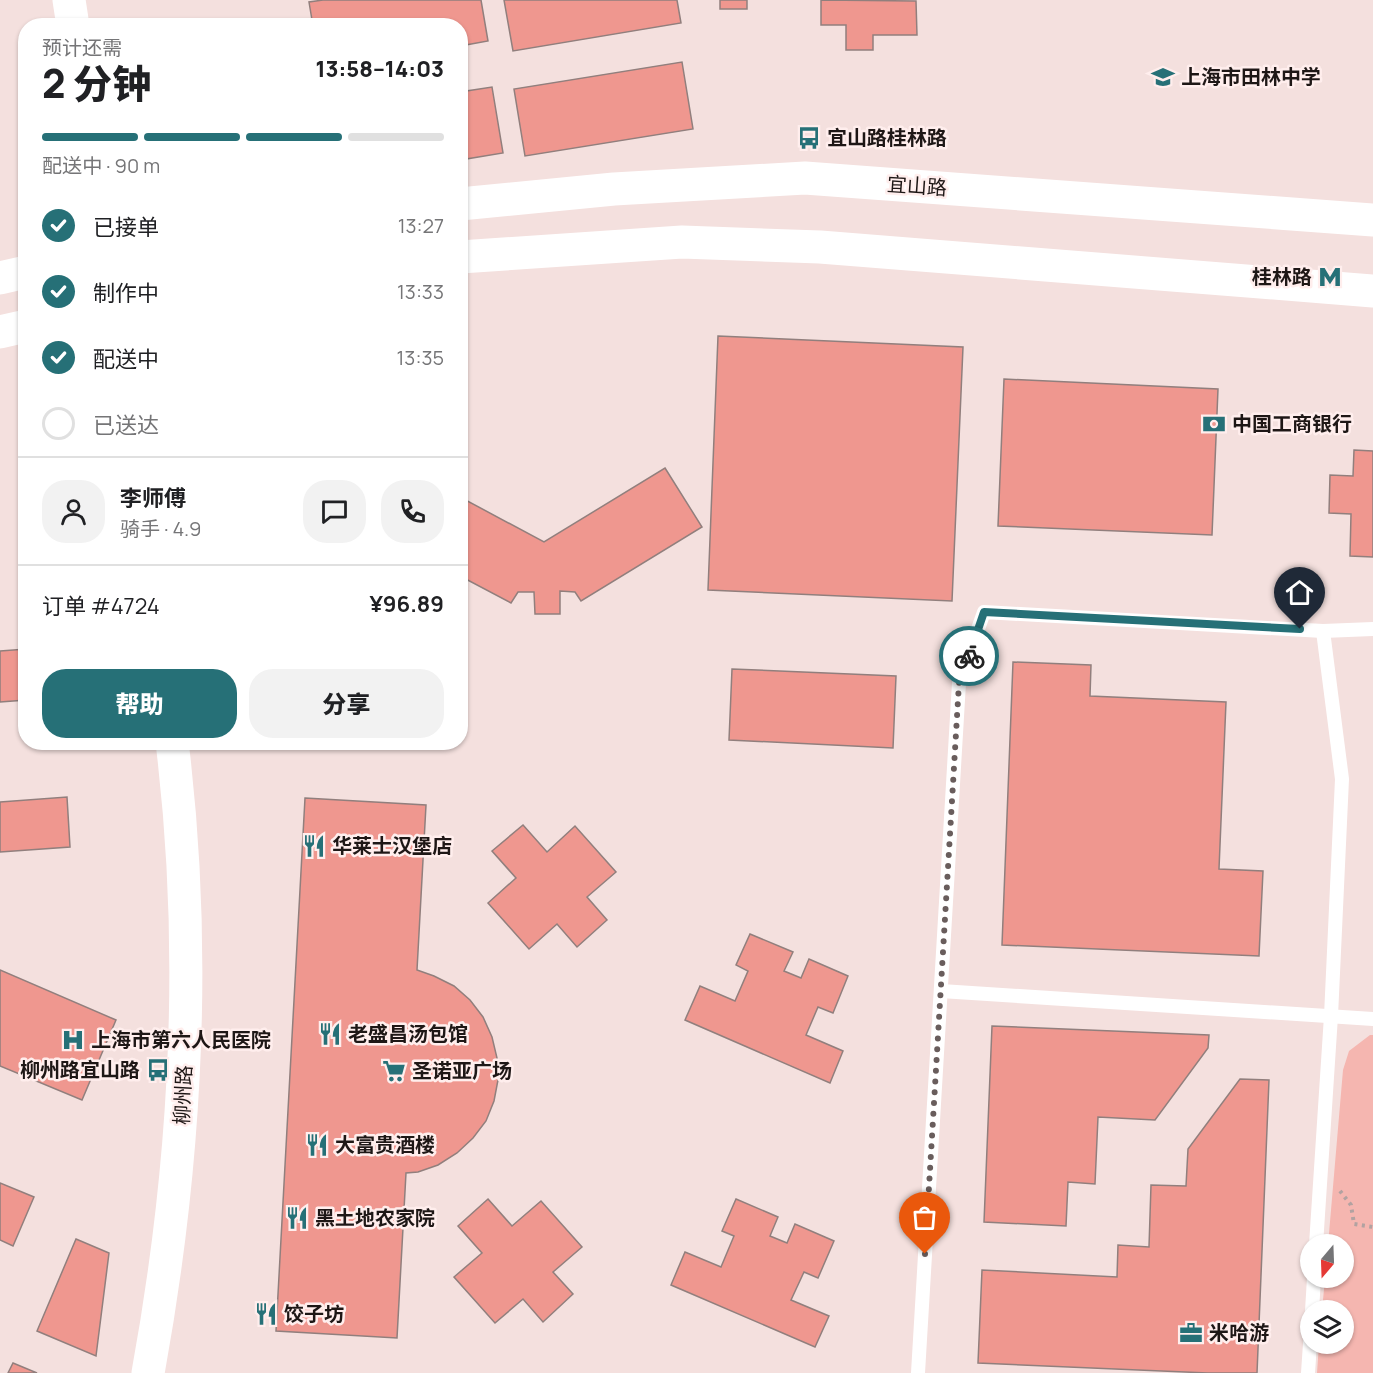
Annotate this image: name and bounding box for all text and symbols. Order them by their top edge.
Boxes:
text: 预计还需 [42,34,122,61]
text: 13:58–14:03 [315,54,444,84]
text: 2 分钟 [42,56,151,110]
place label: 上海市田林中学 [1181,63,1321,90]
school or university icon: 上海市田林中学 [1150,64,1176,90]
place label: 宜山路桂林路 [827,124,947,151]
bus stop icon: 宜山路桂林路 [796,125,822,151]
text: 配送中 · 90 m [42,152,160,179]
street label: 宜山路 [886,170,948,201]
icon: check [42,209,75,242]
text: 已接单 [93,212,159,242]
text: 13:27 [398,212,444,239]
place label: 桂林路 [1252,263,1312,290]
metro station icon: 桂林路 [1317,264,1343,290]
icon: check [42,275,75,308]
text: 制作中 [93,278,159,308]
text: 13:33 [397,278,444,305]
icon: check [42,341,75,374]
text: 配送中 [93,344,159,374]
text: 13:35 [397,344,444,371]
text: 已送达 [93,410,159,440]
place label: 中国工商银行 [1232,410,1352,437]
bank icon: 中国工商银行 [1201,411,1227,437]
button: person [42,480,105,543]
button: chat [303,480,366,543]
button: phone [381,480,444,543]
text: 李师傅 [120,483,186,513]
text: 骑手 · 4.9 [120,515,201,542]
pin [1274,567,1325,629]
icon: home [1283,576,1316,609]
text: ¥96.89 [369,589,444,619]
text: 订单 #4724 [42,591,160,621]
courier [939,626,999,686]
icon: bike [953,640,986,673]
button: 帮助 [42,669,237,738]
button: 分享 [249,669,444,738]
place label: 华莱士汉堡店 [332,832,452,859]
restaurant icon: 华莱士汉堡店 [301,833,327,859]
place label: 老盛昌汤包馆 [348,1020,468,1047]
restaurant icon: 老盛昌汤包馆 [317,1021,343,1047]
place label: 上海市第六人民医院 [91,1026,271,1053]
hospital icon: 上海市第六人民医院 [60,1027,86,1053]
place label: 柳州路宜山路 [20,1056,140,1083]
bus stop icon: 柳州路宜山路 [145,1057,171,1083]
place label: 圣诺亚广场 [412,1057,512,1084]
supermarket icon: 圣诺亚广场 [381,1058,407,1084]
street label: 柳州路 [167,1064,198,1126]
place label: 大富贵酒楼 [335,1131,435,1158]
restaurant icon: 大富贵酒楼 [304,1132,330,1158]
pin [899,1192,950,1254]
icon: bag [908,1201,941,1234]
place label: 黑土地农家院 [315,1204,435,1231]
restaurant icon: 黑土地农家院 [284,1205,310,1231]
north arrow [1300,1234,1354,1288]
map controls [1300,1234,1354,1354]
place label: 饺子坊 [284,1300,344,1327]
button: layers [1300,1300,1354,1354]
restaurant icon: 饺子坊 [253,1301,279,1327]
place label: 米哈游 [1209,1319,1269,1346]
office icon: 米哈游 [1178,1320,1204,1346]

